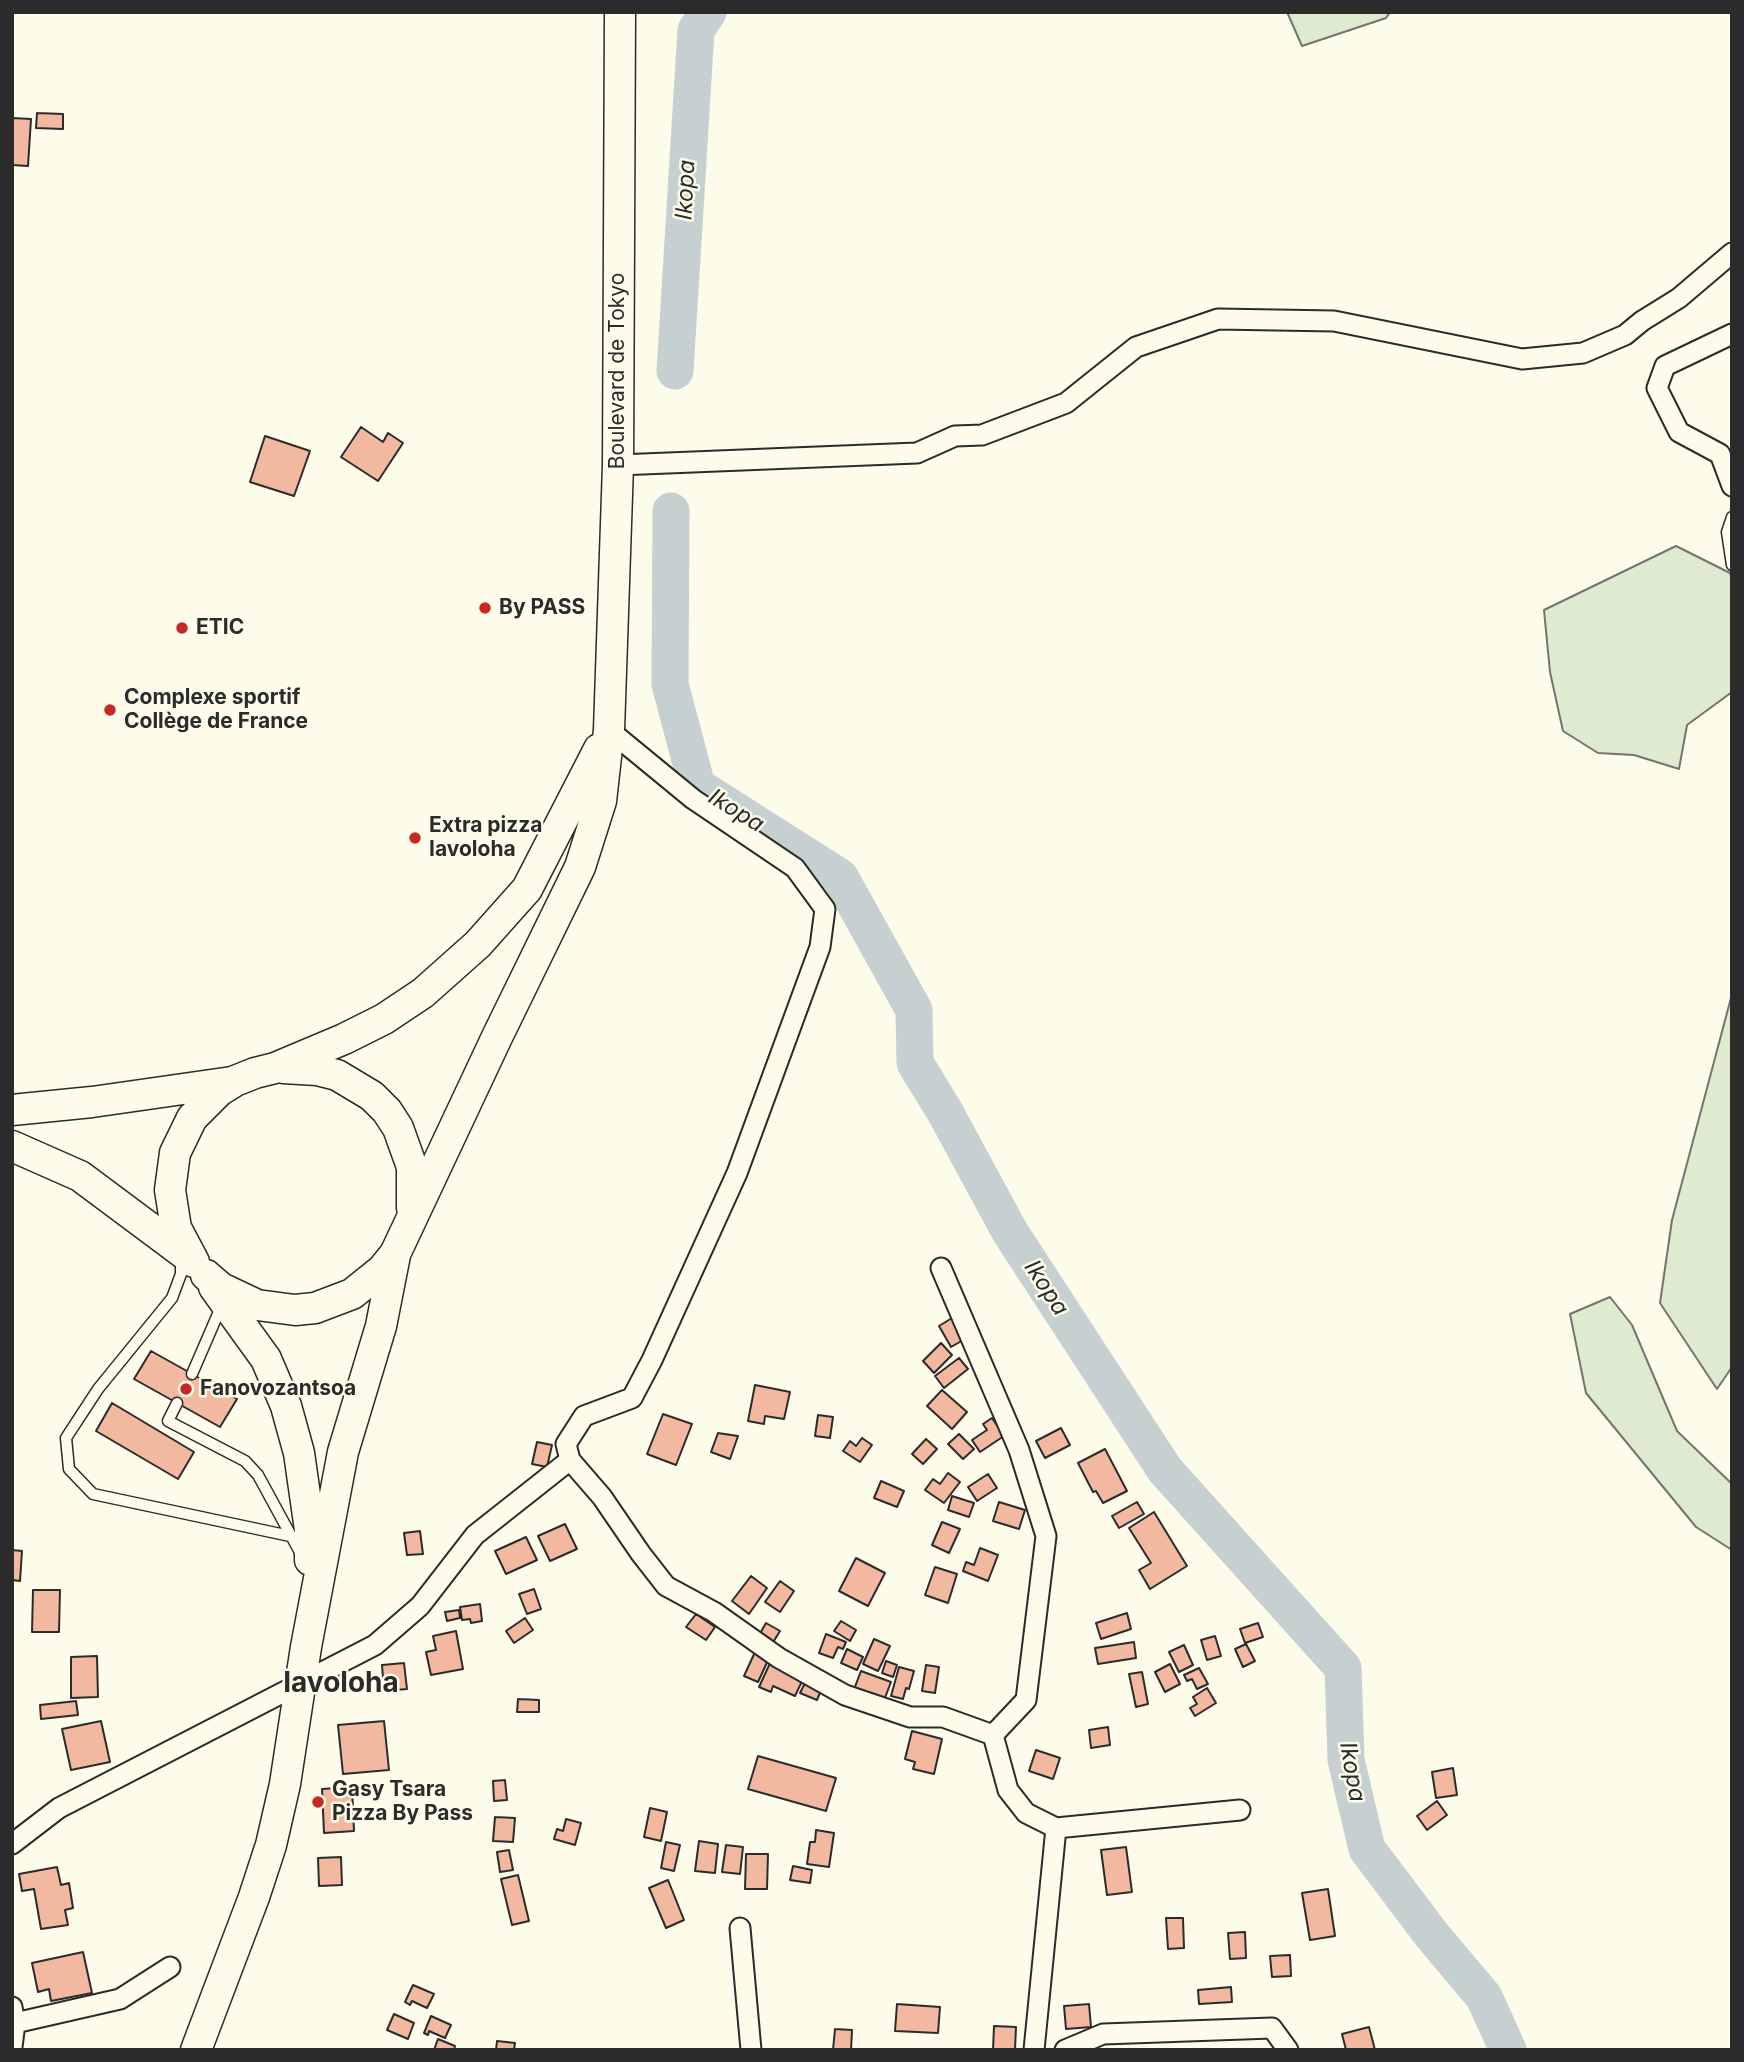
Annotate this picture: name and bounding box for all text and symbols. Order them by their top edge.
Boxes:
water label: Ikopa [671,159,701,221]
street label: Boulevard de Tokyo [605,273,631,469]
place label: By PASS [499,595,585,621]
marker: By PASS [477,600,493,616]
place label: ETIC [196,615,244,641]
marker: ETIC [174,620,190,636]
place label: Complexe sportif Collège de France [124,685,308,735]
marker: Complexe sportif Collège de France [102,702,118,718]
water label: Ikopa [703,783,769,839]
place label: Extra pizza Iavoloha [429,813,543,863]
marker: Extra pizza Iavoloha [407,830,423,846]
water label: Ikopa [1018,1255,1074,1321]
place label: Fanovozantsoa [200,1376,356,1402]
marker: Fanovozantsoa [178,1381,194,1397]
district label: Iavoloha [283,1667,399,1701]
water label: Ikopa [1333,1740,1371,1804]
place label: Gasy Tsara Pizza By Pass [332,1777,473,1827]
marker: Gasy Tsara Pizza By Pass [310,1794,326,1810]

